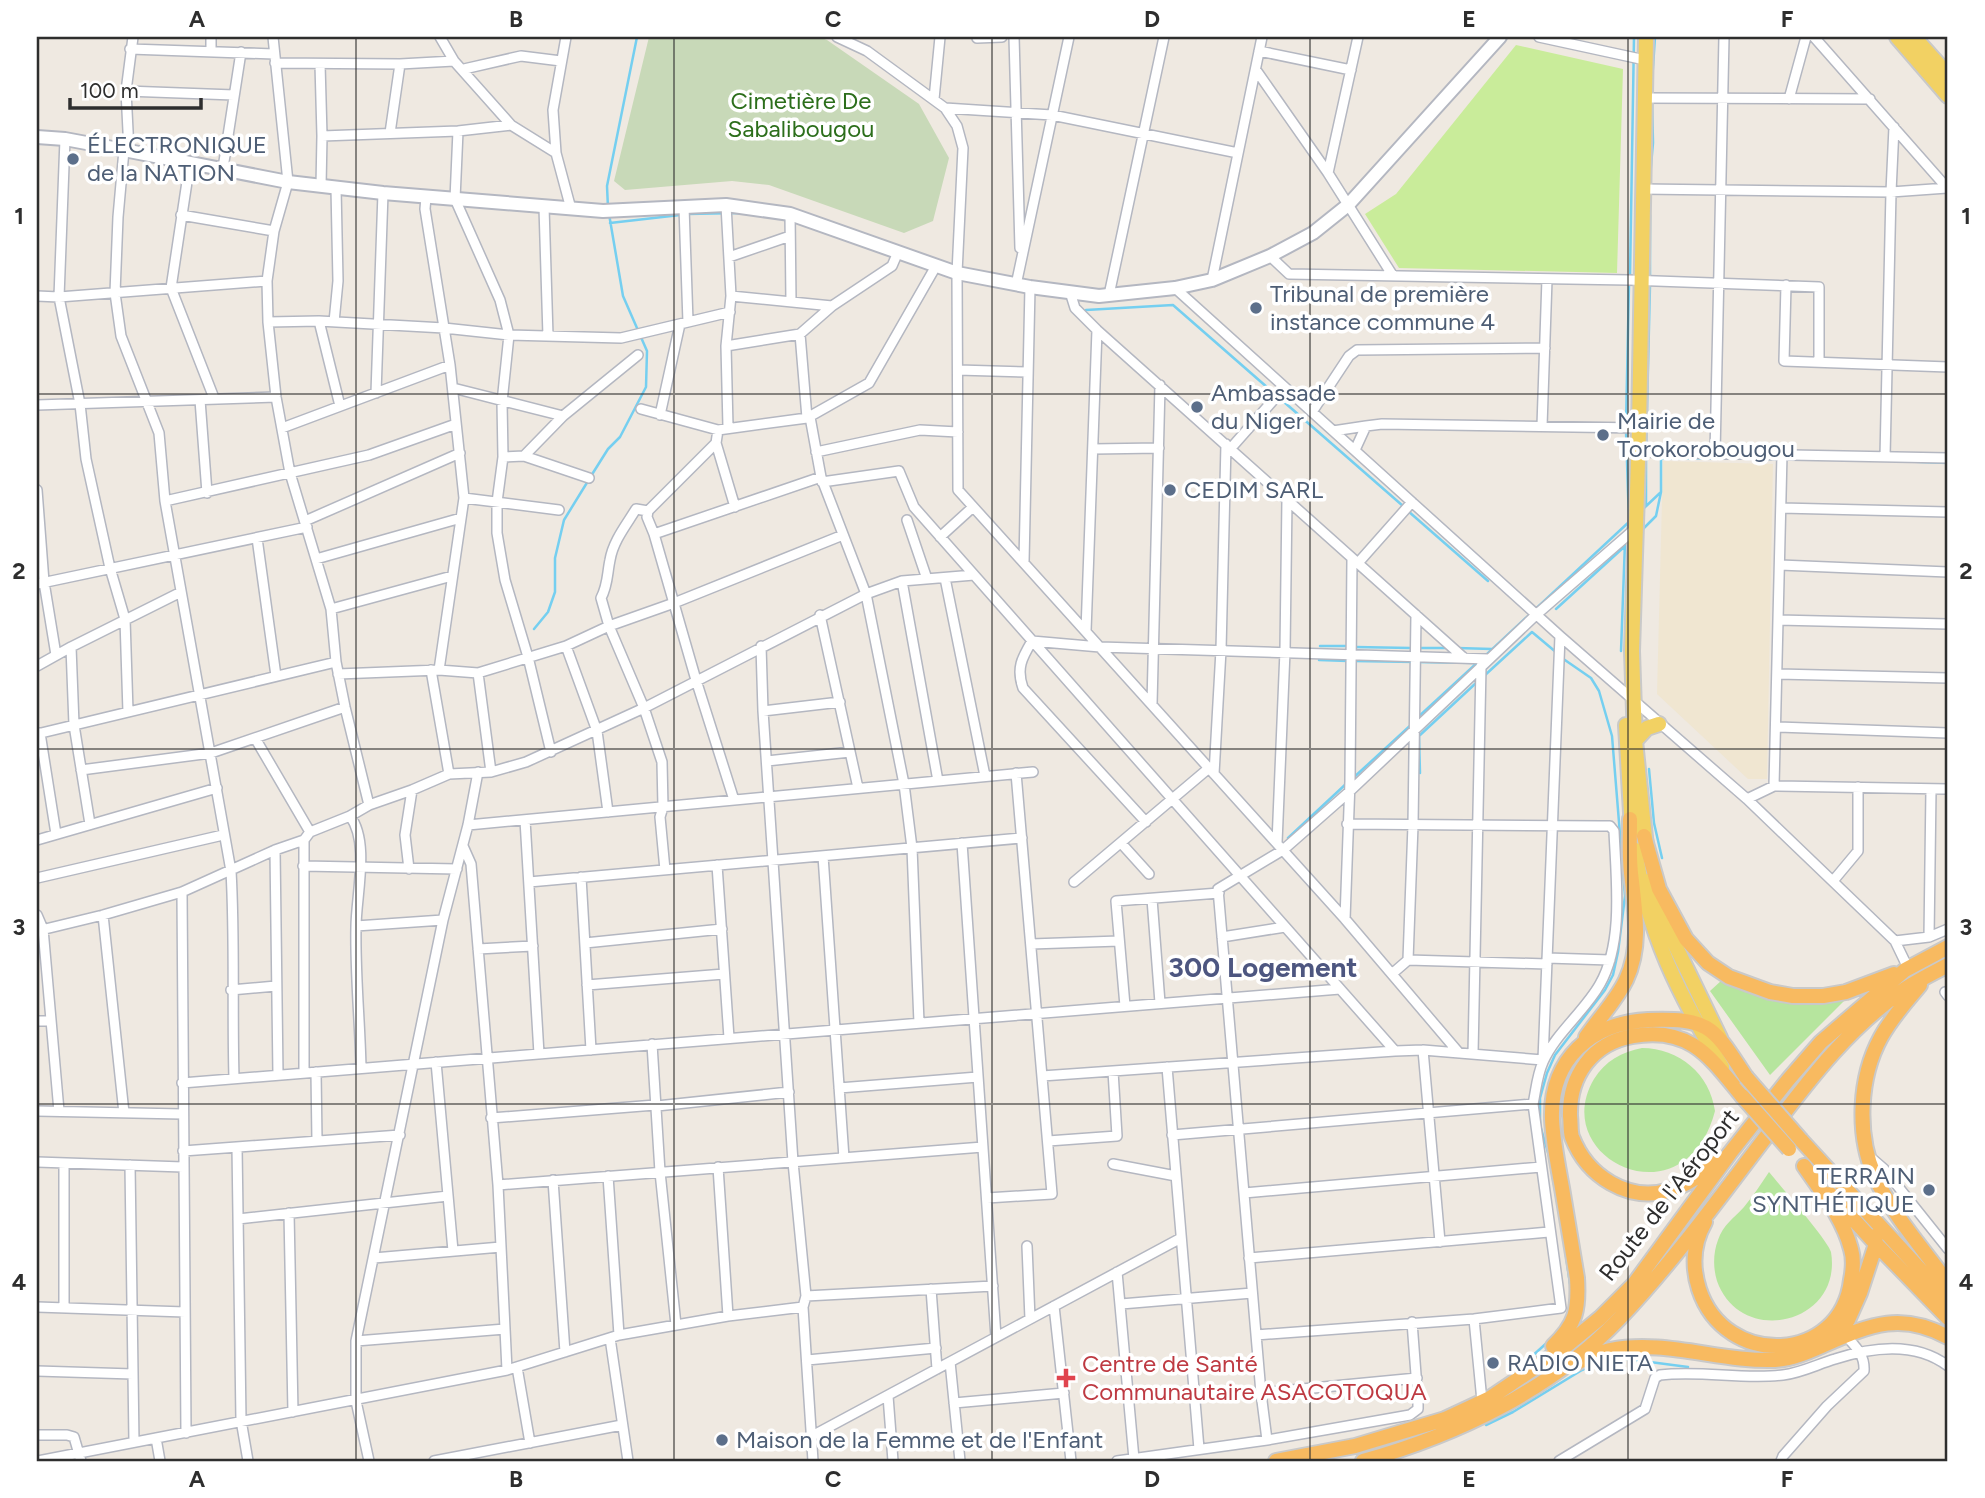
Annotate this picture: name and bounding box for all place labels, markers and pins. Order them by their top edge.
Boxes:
place label: ÉLECTRONIQUE de la NATION [87,130,267,187]
marker: ÉLECTRONIQUE de la NATION [65,151,81,167]
place label: Tribunal de première instance commune 4 [1270,279,1495,336]
marker: Tribunal de première instance commune 4 [1248,300,1264,316]
place label: Ambassade du Niger [1211,378,1336,435]
marker: Ambassade du Niger [1189,399,1205,415]
place label: Mairie de Torokorobougou [1617,406,1795,463]
marker: Mairie de Torokorobougou [1595,427,1611,443]
place label: CEDIM SARL [1184,475,1324,504]
marker: CEDIM SARL [1162,482,1178,498]
place label: TERRAIN SYNTHÉTIQUE [1752,1161,1915,1218]
marker: TERRAIN SYNTHÉTIQUE [1921,1182,1937,1198]
place label: RADIO NIETA [1507,1348,1654,1377]
place label: Centre de Santé Communautaire ASACOTOQUA [1082,1349,1427,1406]
marker: RADIO NIETA [1485,1355,1501,1371]
marker: Centre de Santé Communautaire ASACOTOQUA [1056,1368,1076,1388]
place label: Maison de la Femme et de l'Enfant [736,1425,1103,1454]
marker: Maison de la Femme et de l'Enfant [714,1432,730,1448]

